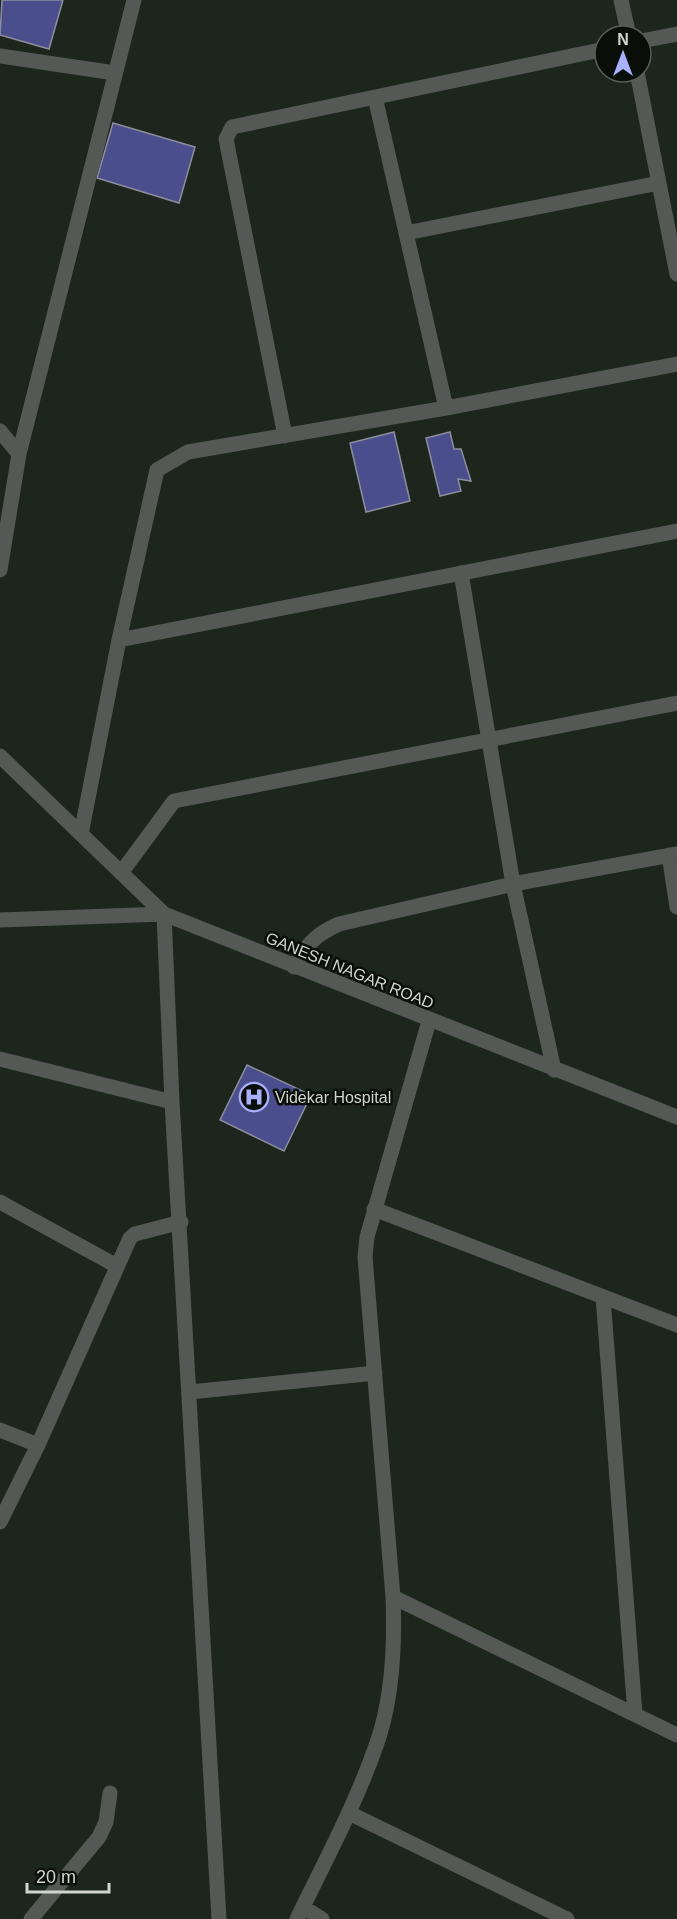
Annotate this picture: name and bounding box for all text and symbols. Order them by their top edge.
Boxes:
north arrow [593,24,653,84]
text: N [617,31,629,48]
street label: GANESH NAGAR ROAD [263,929,436,1012]
hospital icon: Videkar Hospital [238,1081,270,1113]
place label: Videkar Hospital [275,1089,391,1106]
scale bar [27,1856,110,1894]
text: 20 m [36,1867,76,1887]

